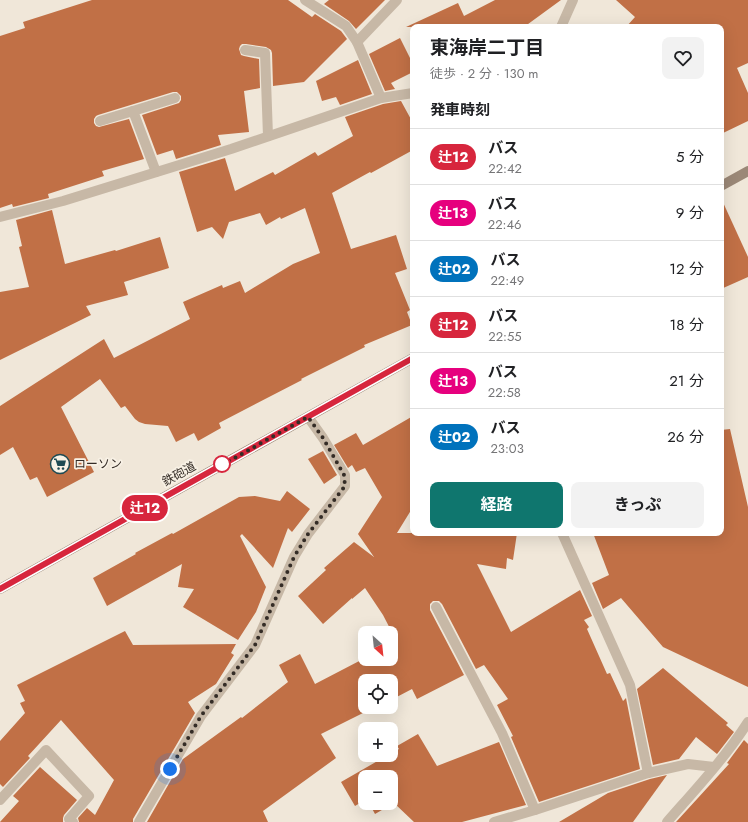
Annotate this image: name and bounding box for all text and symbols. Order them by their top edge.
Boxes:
text: 東海岸二丁目 [430,34,544,61]
button: heart [662,37,704,79]
text: 徒歩 · 2 分 · 130 m [430,64,539,83]
text: 発車時刻 [430,99,490,121]
text: バス [488,137,518,159]
text: 5 分 [676,146,704,168]
text: 辻12 [438,147,468,167]
text: 22:42 [488,159,522,178]
text: バス [488,193,518,215]
text: 9 分 [676,202,704,224]
text: 辻13 [438,203,468,223]
text: 22:46 [488,215,522,234]
text: バス [490,249,520,271]
text: 12 分 [669,258,704,280]
text: 辻02 [438,259,470,279]
text: 22:49 [490,271,524,290]
text: バス [488,305,518,327]
text: 18 分 [670,314,704,336]
text: 辻12 [438,315,468,335]
text: 22:55 [488,327,522,346]
text: バス [488,361,518,383]
text: 21 分 [669,370,704,392]
text: 辻13 [438,371,468,391]
text: 22:58 [488,383,521,402]
text: バス [490,417,520,439]
text: 26 分 [667,426,704,448]
text: 辻02 [438,427,470,447]
text: 23:03 [490,439,524,458]
supermarket icon: ローソン [49,453,71,475]
place label: ローソン [74,455,122,473]
unlabelled marker [213,455,231,473]
street label: 鉄砲道 [159,457,199,491]
button: 経路 [430,482,563,528]
button: きっぷ [571,482,704,528]
line badge: 辻12 [122,495,168,521]
text: 辻12 [130,498,160,518]
north arrow [358,626,398,666]
map controls [358,626,398,810]
button: locate [358,674,398,714]
button: + [358,722,398,762]
your location [160,759,180,779]
button: − [358,770,398,810]

